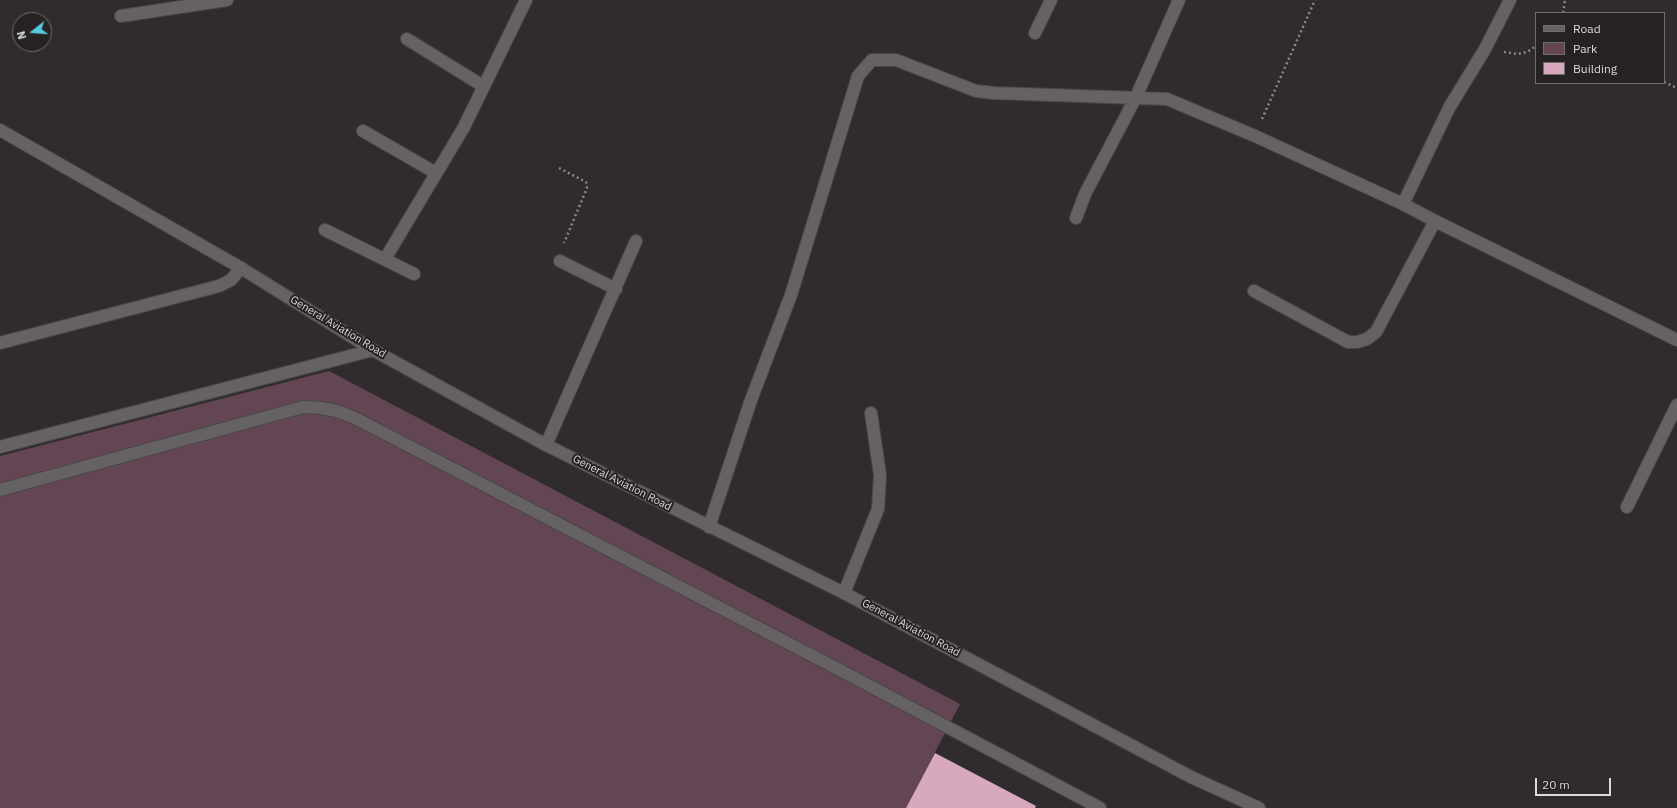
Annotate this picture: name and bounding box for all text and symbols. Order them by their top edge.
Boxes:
north arrow [12,12,52,52]
legend [1535,12,1665,84]
text: Road [1573,21,1601,36]
text: N [14,29,29,41]
text: Park [1573,41,1597,56]
text: Building [1573,61,1617,76]
street label: General Aviation Road [288,293,388,361]
street label: General Aviation Road [570,452,674,514]
street label: General Aviation Road [860,597,962,659]
scale bar [1537,770,1613,796]
text: 20 m [1542,777,1570,792]

